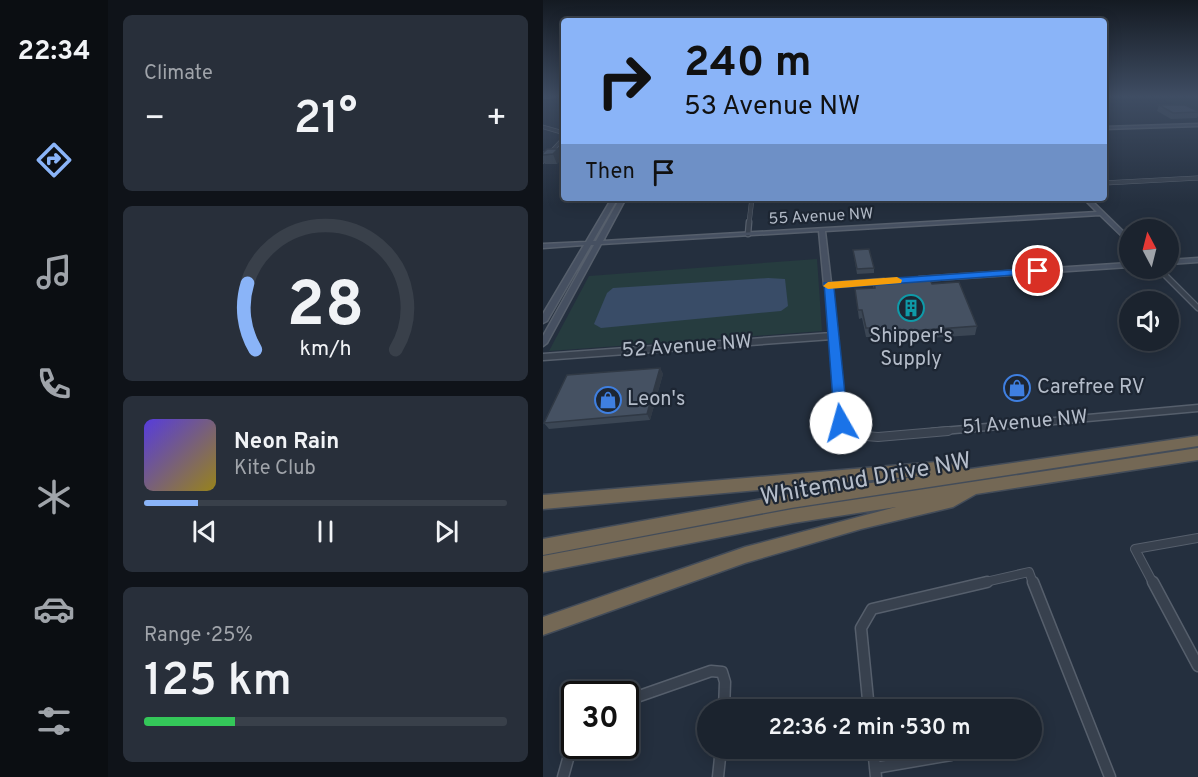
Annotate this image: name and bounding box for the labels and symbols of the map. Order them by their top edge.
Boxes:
street label: 55 Avenue NW [768,204,874,230]
north arrow [1119,219,1179,279]
pin [1012,245,1063,296]
building icon: Shipper's Supply [896,293,926,323]
place label: Shipper's Supply [869,324,953,373]
street label: 52 Avenue NW [621,329,753,365]
shop icon: Carefree RV [1002,373,1032,403]
place label: Carefree RV [1037,375,1145,401]
shop icon: Leon's [593,385,623,415]
place label: Leon's [627,387,685,413]
position arrow [809,391,873,455]
street label: 51 Avenue NW [961,405,1089,441]
street label: Whitemud Drive NW [758,447,974,513]
speed limit sign: 30 [561,681,639,759]

